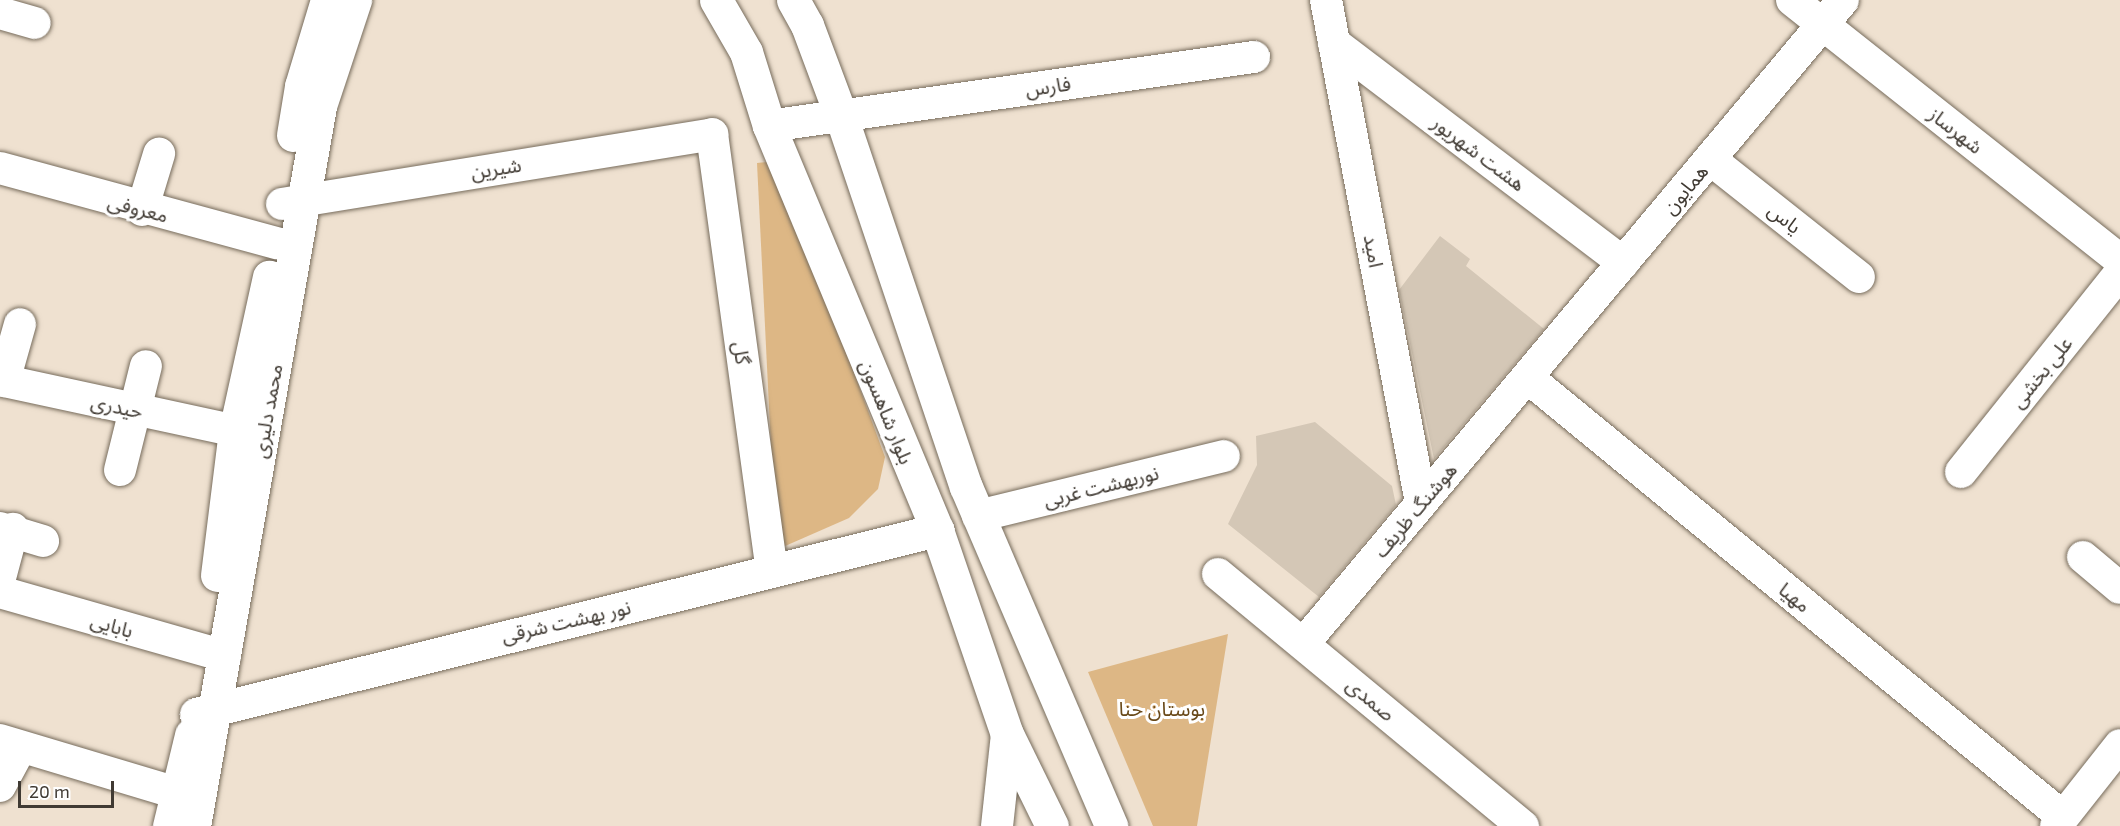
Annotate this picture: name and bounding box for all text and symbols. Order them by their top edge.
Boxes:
street label: فارس [1024,71,1072,101]
street label: شهرساز [1924,101,1988,159]
street label: هشت شهریور [1428,110,1530,196]
street label: شیرین [469,152,523,184]
street label: همایون [1657,159,1713,219]
street label: معروفی [105,189,171,227]
street label: یاس [1763,197,1807,239]
street label: امید [1359,232,1389,270]
street label: علی بخشی [2005,331,2077,413]
street label: گل [729,340,755,366]
street label: بلوار شاهسون [855,356,919,468]
street label: محمد دلیری [247,362,287,460]
street label: حیدری [89,389,145,423]
street label: هوشنگ ظریف [1368,458,1462,562]
street label: نوربهشت غربی [1041,460,1161,512]
street label: مهیا [1774,577,1816,617]
street label: نور بهشت شرقی [499,594,633,648]
street label: بابایی [88,608,136,642]
street label: صمدی [1342,672,1400,726]
park label: بوستان حنا [1119,696,1205,720]
scale bar [21,769,117,807]
text: 20 m [29,780,70,802]

